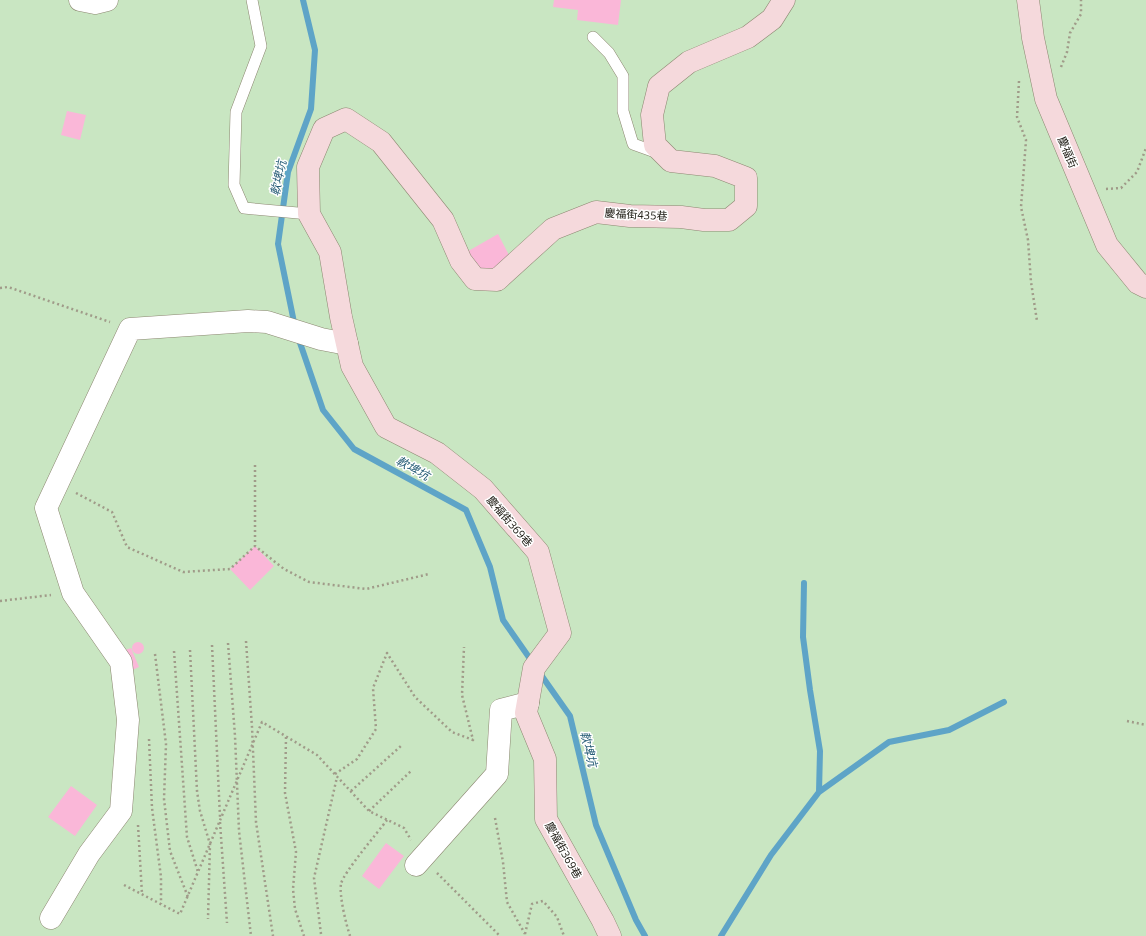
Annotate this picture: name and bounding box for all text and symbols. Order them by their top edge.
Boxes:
street label: 慶福街 [1055,134,1081,170]
water label: 軟埤坑 [266,157,290,197]
street label: 慶福街435巷 [604,205,668,223]
water label: 軟埤坑 [393,452,435,485]
street label: 慶福街369巷 [484,492,536,550]
water label: 軟埤坑 [576,729,602,770]
street label: 慶福街369巷 [542,819,586,881]

